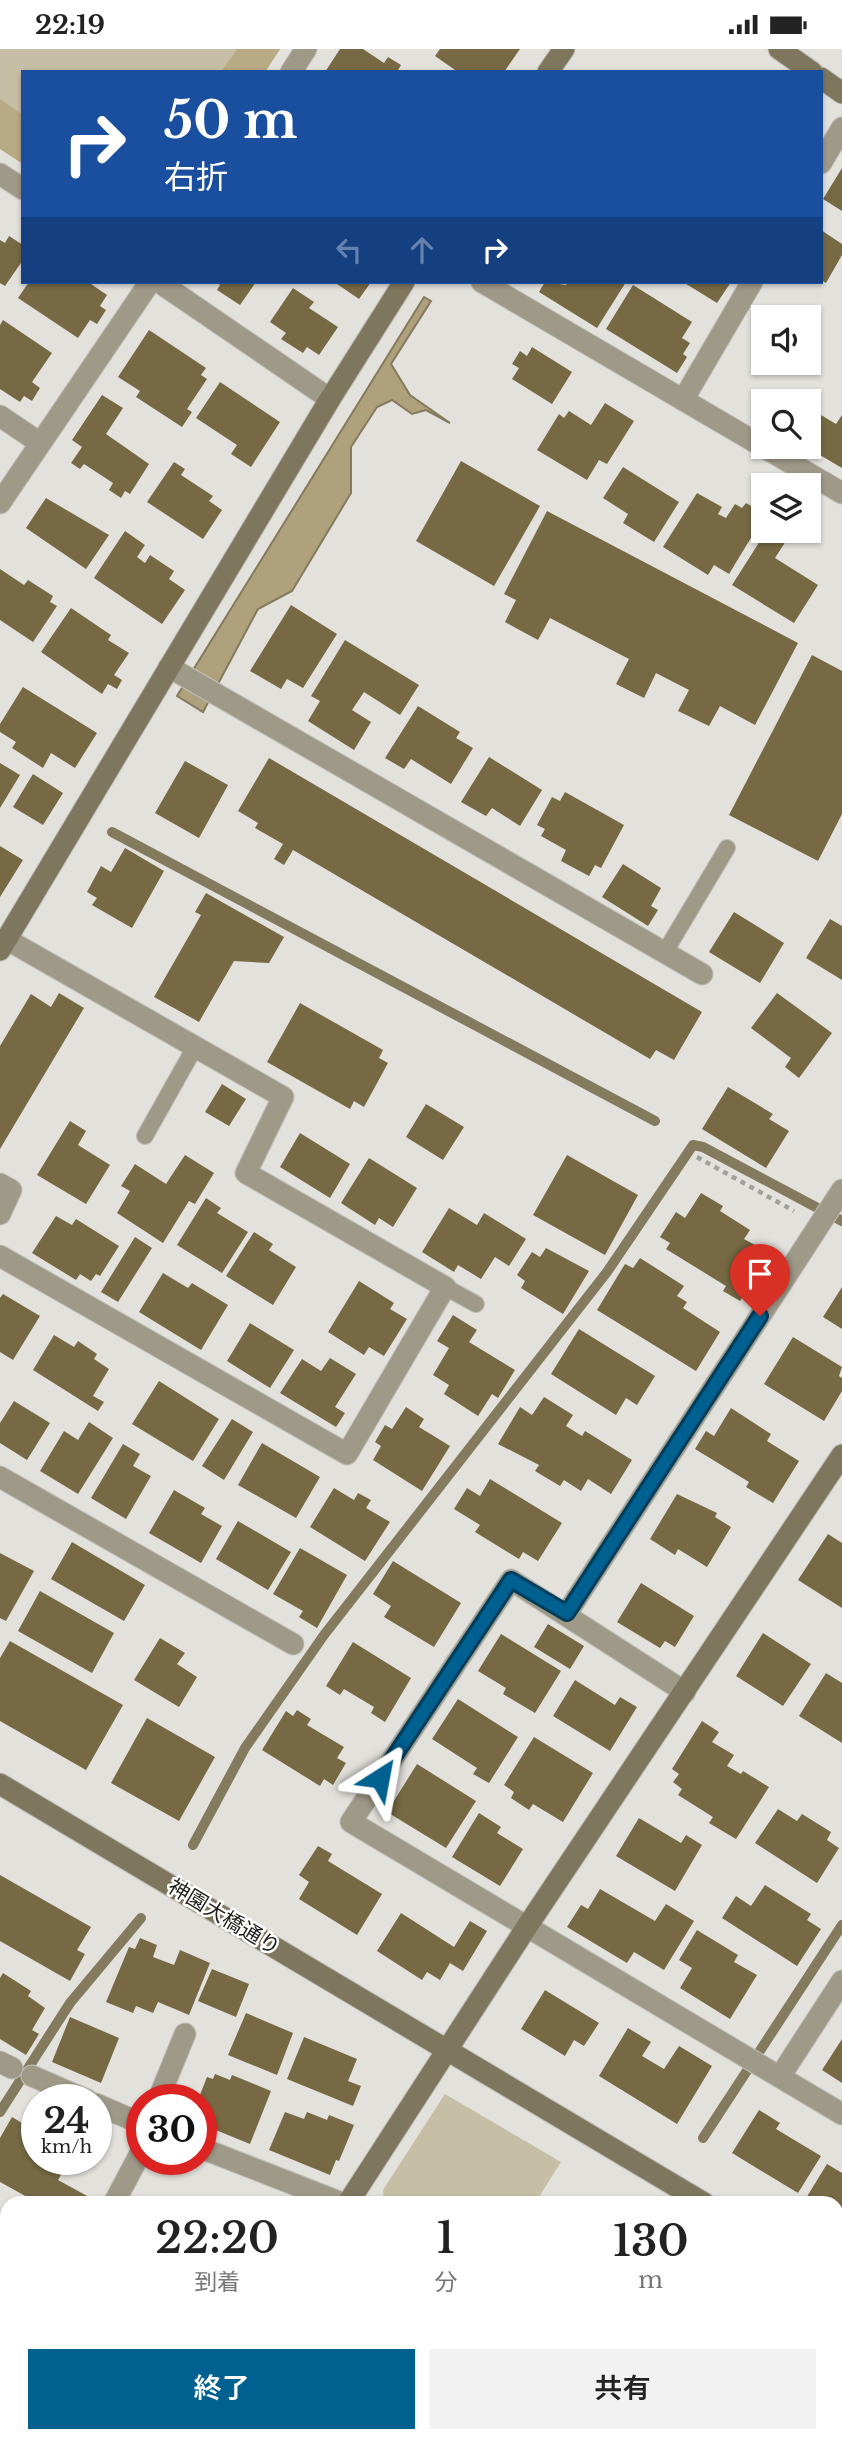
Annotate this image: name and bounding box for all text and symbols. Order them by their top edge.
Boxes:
text: 22:19 [35,9,105,41]
text: 50 m [164,90,297,151]
icon: right [49,98,140,189]
text: 右折 [164,157,228,197]
icon: left [330,231,368,269]
icon: ahead [403,231,441,269]
icon: right [476,231,514,269]
map controls [751,305,821,543]
button: sound [751,305,821,375]
button: search [751,389,821,459]
button: layers [751,473,821,543]
pin [730,1244,790,1316]
icon: arrive [741,1255,779,1293]
position arrow [343,1741,417,1815]
street label: 神園大橋通り [163,1873,285,1961]
speed limit sign: 30 [126,2084,217,2175]
text: 24 [43,2099,90,2142]
text: km/h [41,2136,92,2158]
text: 22:20 [155,2212,279,2264]
text: 1 [437,2212,455,2264]
text: 130 [613,2215,689,2267]
text: m [638,2266,663,2294]
text: 到着 [194,2268,240,2296]
text: 分 [434,2268,457,2296]
button: 終了 [28,2349,415,2429]
button: 共有 [429,2349,816,2429]

